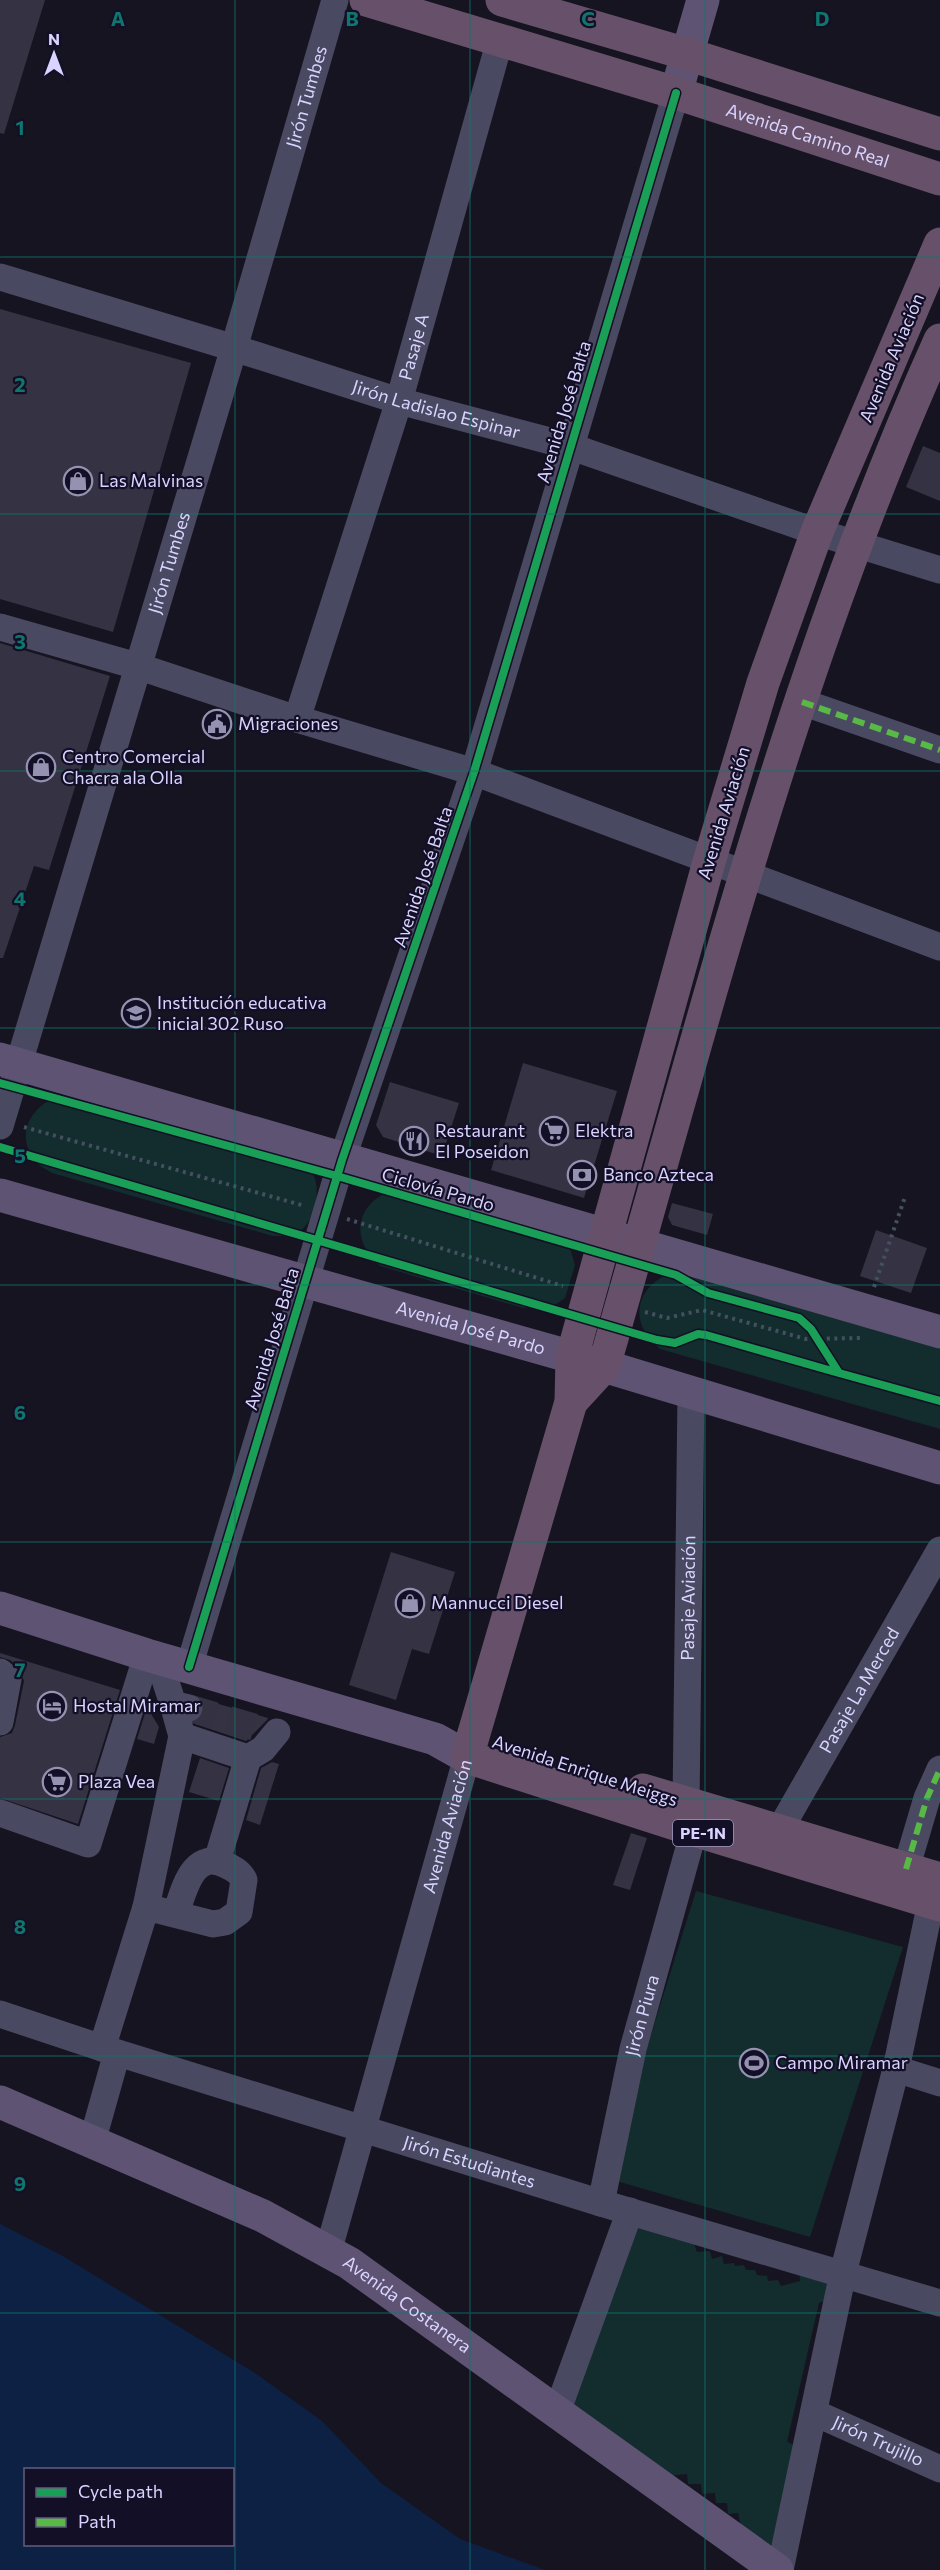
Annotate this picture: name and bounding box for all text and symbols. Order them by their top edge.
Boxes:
text: A [111,6,125,30]
text: B [345,6,359,30]
text: C [581,6,595,30]
text: D [815,6,829,30]
north arrow [24,24,84,84]
text: N [48,29,60,48]
street label: Jirón Tumbes [281,43,331,150]
street label: Avenida Camino Real [724,98,892,172]
text: 1 [15,115,25,139]
street label: Avenida Aviación [854,290,928,425]
street label: Pasaje A [393,311,433,383]
street label: Avenida José Balta [531,338,595,486]
text: 2 [14,372,26,396]
street label: Jirón Ladislao Espinar [350,375,523,443]
shop icon: Las Malvinas [62,465,94,497]
place label: Las Malvinas [99,469,203,491]
street label: Jirón Tumbes [143,509,194,616]
text: 3 [14,629,26,653]
public building icon: Migraciones [201,708,233,740]
place label: Migraciones [238,712,338,734]
street label: Avenida Aviación [692,744,754,882]
place label: Centro Comercial Chacra ala Olla [62,745,205,788]
shop icon: Centro Comercial Chacra ala Olla [25,751,57,783]
street label: Avenida José Balta [388,803,456,950]
text: 4 [14,886,26,910]
place label: Institución educativa inicial 302 Ruso [157,991,327,1034]
school or university icon: Institución educativa inicial 302 Ruso [120,997,152,1029]
supermarket icon: Elektra [538,1115,570,1147]
place label: Restaurant El Poseidon [435,1119,529,1162]
place label: Elektra [575,1119,633,1141]
restaurant icon: Restaurant El Poseidon [398,1125,430,1157]
text: 5 [14,1143,26,1167]
bank icon: Banco Azteca [566,1159,598,1191]
street label: Ciclovía Pardo [379,1162,497,1216]
place label: Banco Azteca [603,1163,714,1185]
street label: Avenida José Balta [239,1265,303,1413]
street label: Avenida José Pardo [394,1296,548,1359]
text: 6 [14,1400,26,1424]
street label: Pasaje Aviación [676,1535,699,1661]
shop icon: Mannucci Diesel [394,1587,426,1619]
place label: Mannucci Diesel [431,1591,564,1613]
street label: Pasaje La Merced [814,1623,903,1757]
text: 7 [15,1657,26,1681]
hotel icon: Hostal Miramar [36,1690,68,1722]
place label: Hostal Miramar [73,1694,201,1716]
street label: Avenida Enrique Meiggs [490,1730,681,1810]
street label: Avenida Aviación [417,1757,476,1896]
supermarket icon: Plaza Vea [41,1766,73,1798]
place label: Plaza Vea [78,1770,155,1792]
road number: PE-1N [673,1820,733,1846]
text: 8 [14,1914,26,1938]
street label: Jirón Piura [620,1972,663,2058]
sports icon: Campo Miramar [738,2047,770,2079]
place label: Campo Miramar [775,2051,908,2073]
street label: Jirón Estudiantes [401,2130,538,2192]
text: 9 [14,2171,26,2195]
street label: Avenida Costanera [339,2250,476,2357]
street label: Jirón Trujillo [829,2410,928,2470]
legend [24,2468,234,2546]
text: Cycle path [78,2480,163,2502]
text: Path [78,2510,116,2532]

